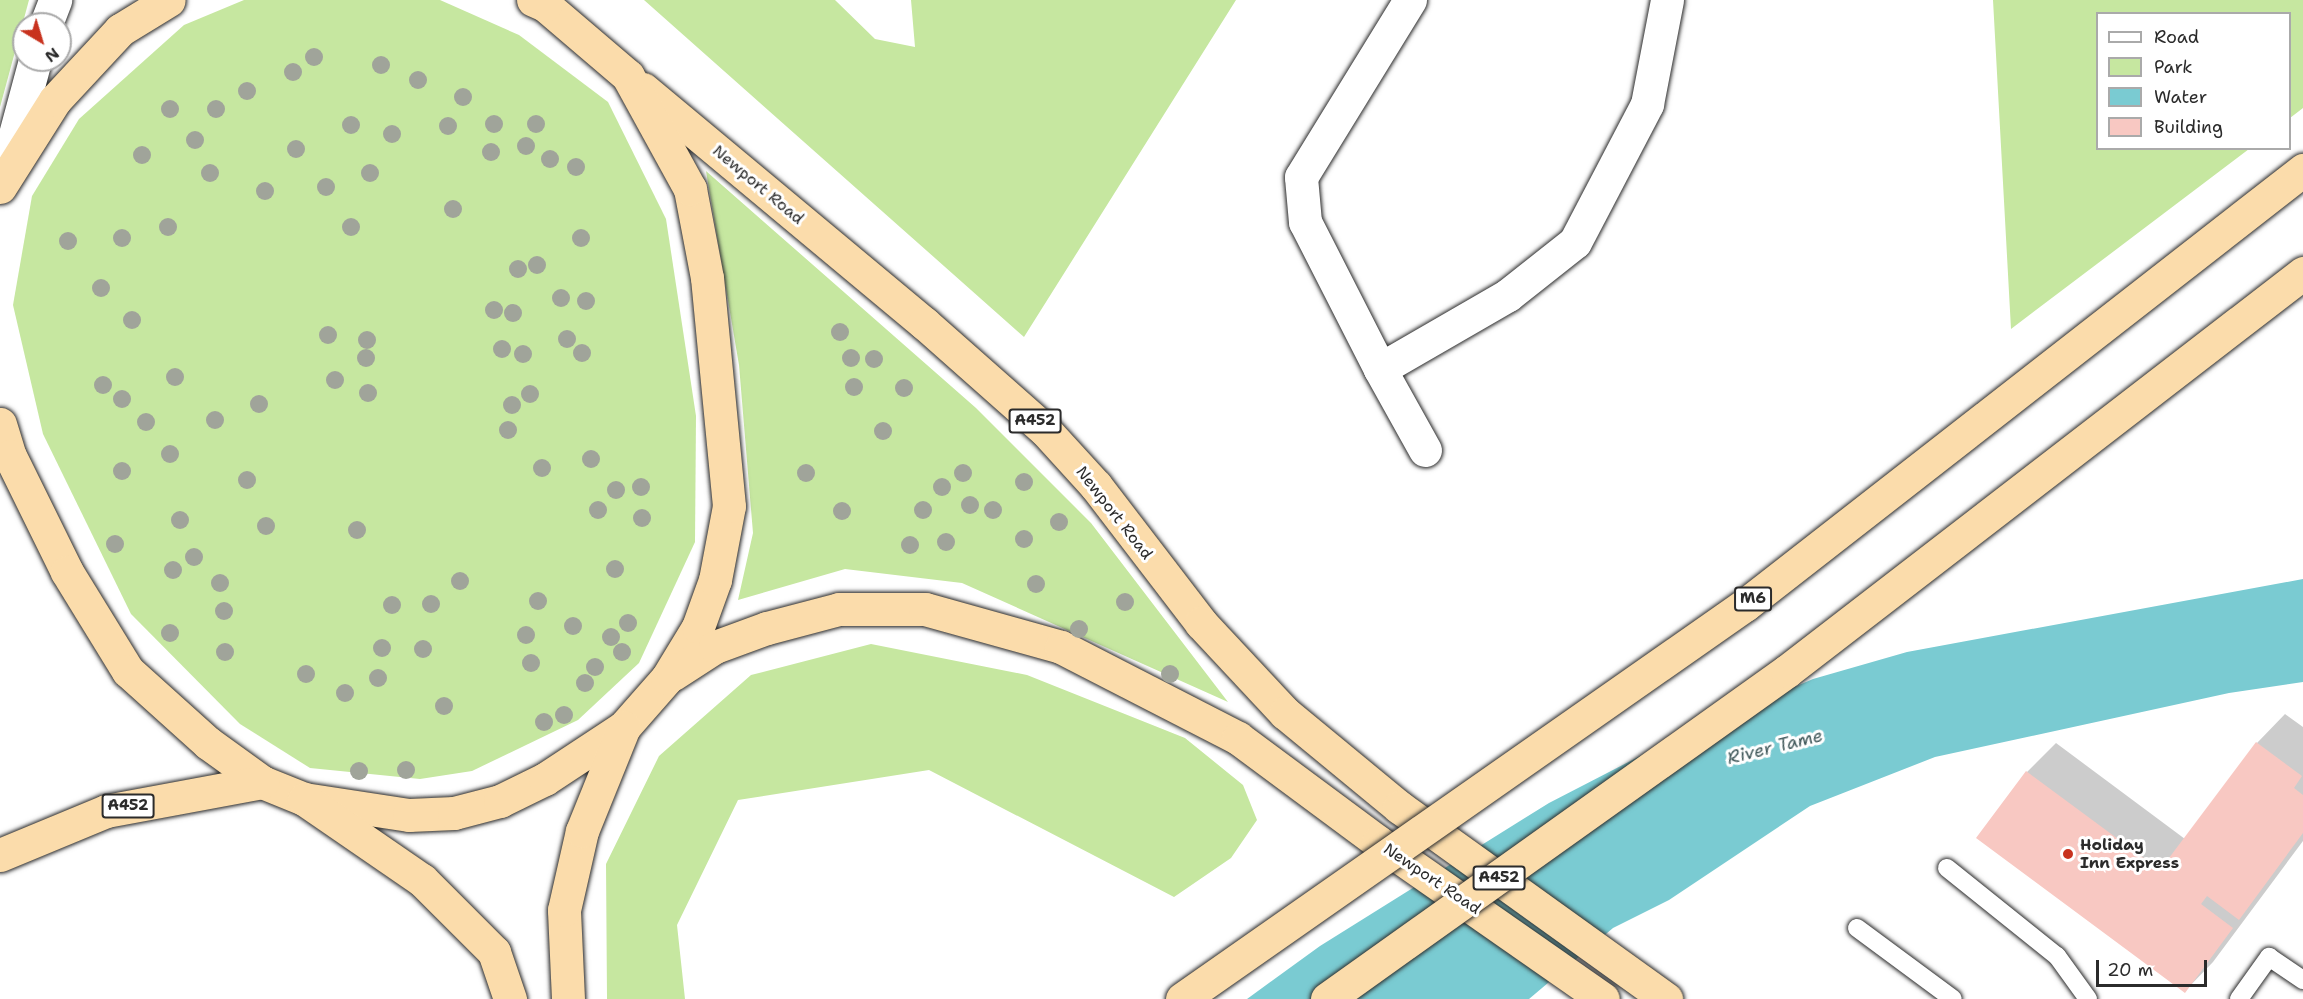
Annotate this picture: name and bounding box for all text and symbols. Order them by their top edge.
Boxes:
north arrow [12,12,72,72]
legend [2096,12,2291,150]
text: Road [2154,25,2199,49]
text: N [41,43,64,67]
text: Park [2154,55,2193,79]
text: Water [2154,85,2207,109]
text: Building [2154,115,2223,139]
street label: Newport Road [709,141,807,229]
road number: A452 [1008,409,1062,433]
street label: Newport Road [1072,463,1156,563]
road number: M6 [1734,587,1772,611]
water label: River Tame [1725,725,1825,769]
road number: A452 [101,794,155,818]
place label: Holiday Inn Express [2080,835,2179,873]
street label: Newport Road [1380,839,1484,919]
marker: Holiday Inn Express [2061,847,2075,861]
road number: A452 [1472,866,1526,890]
scale bar [2099,948,2210,986]
text: 20 m [2107,958,2153,982]

